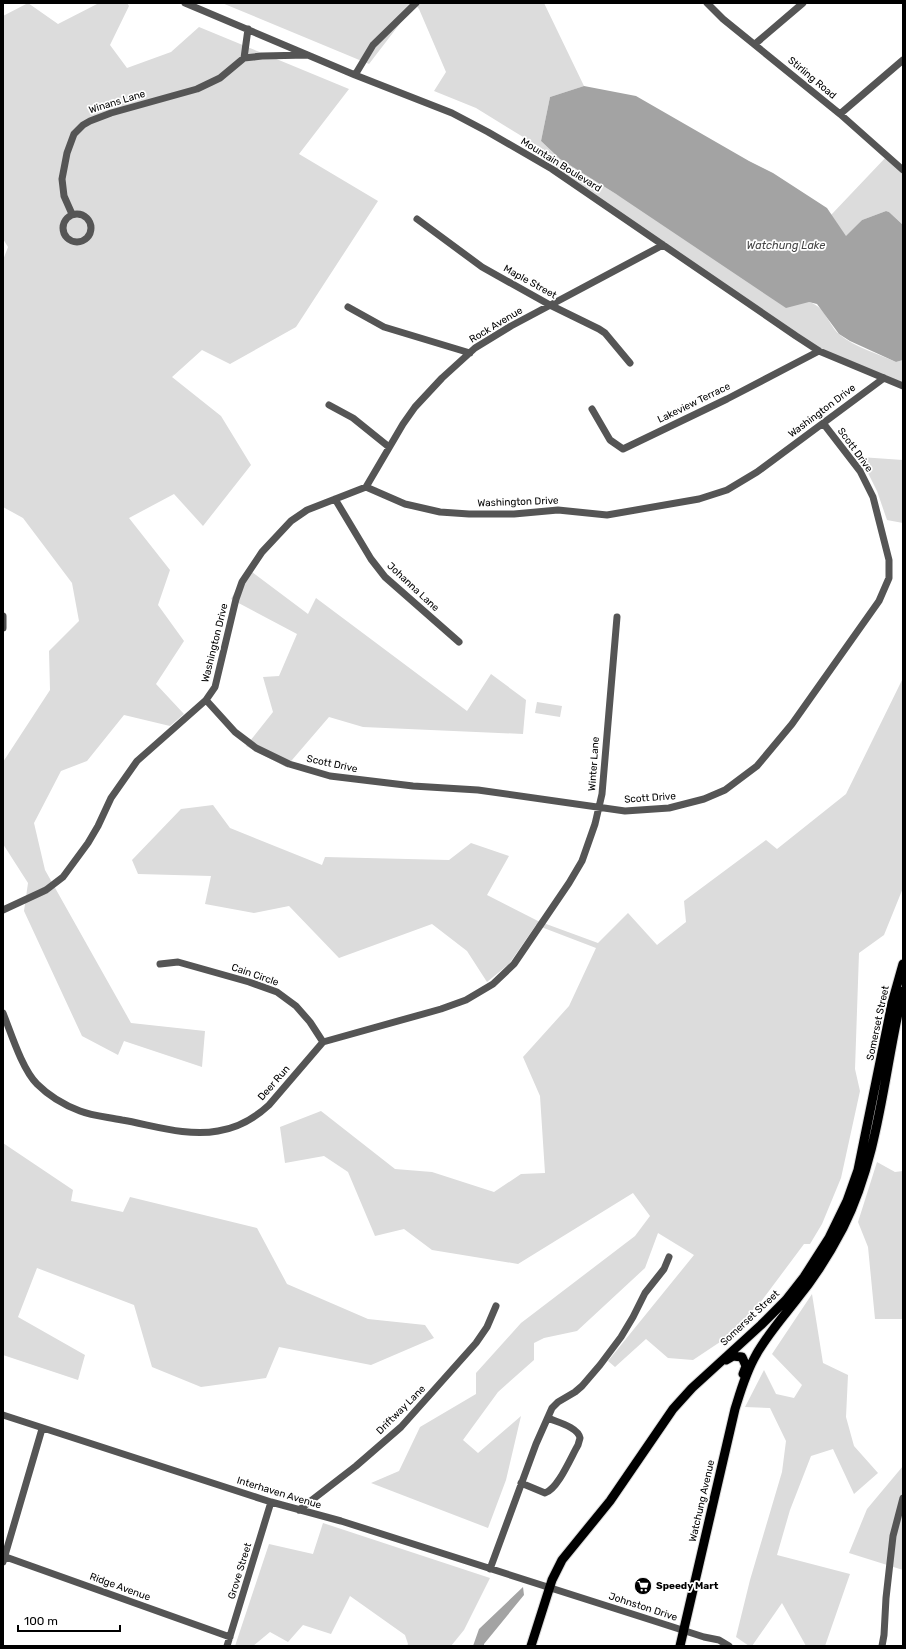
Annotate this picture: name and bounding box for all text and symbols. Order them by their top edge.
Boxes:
street label: Stirling Road [785,54,839,102]
street label: Winans Lane [87,88,147,116]
street label: Mountain Boulevard [518,135,604,195]
water label: Watchung Lake [747,239,825,252]
street label: Maple Street [501,262,559,302]
street label: Rock Avenue [467,304,525,346]
street label: Lakeview Terrace [656,380,733,426]
street label: Washington Drive [786,382,858,440]
street label: Scott Drive [835,426,875,475]
street label: Washington Drive [477,495,559,509]
street label: Johanna Lane [385,560,442,614]
street label: Washington Drive [199,602,231,684]
street label: Winter Lane [586,736,602,792]
street label: Scott Drive [305,753,359,775]
street label: Scott Drive [624,790,677,806]
street label: Cain Circle [230,961,281,989]
street label: Somerset Street [864,984,892,1062]
street label: Deer Run [255,1063,293,1103]
street label: Somerset Street [718,1288,782,1348]
street label: Driftway Lane [374,1383,428,1437]
street label: Watchung Avenue [687,1458,717,1543]
street label: Interhaven Avenue [235,1474,323,1512]
street label: Grove Street [226,1541,254,1601]
street label: Ridge Avenue [88,1570,152,1604]
supermarket icon: Speedy Mart [633,1576,653,1596]
place label: Speedy Mart [656,1580,719,1592]
street label: Johnston Drive [607,1590,679,1624]
scale bar [18,1607,120,1633]
text: 100 m [24,1614,58,1628]

